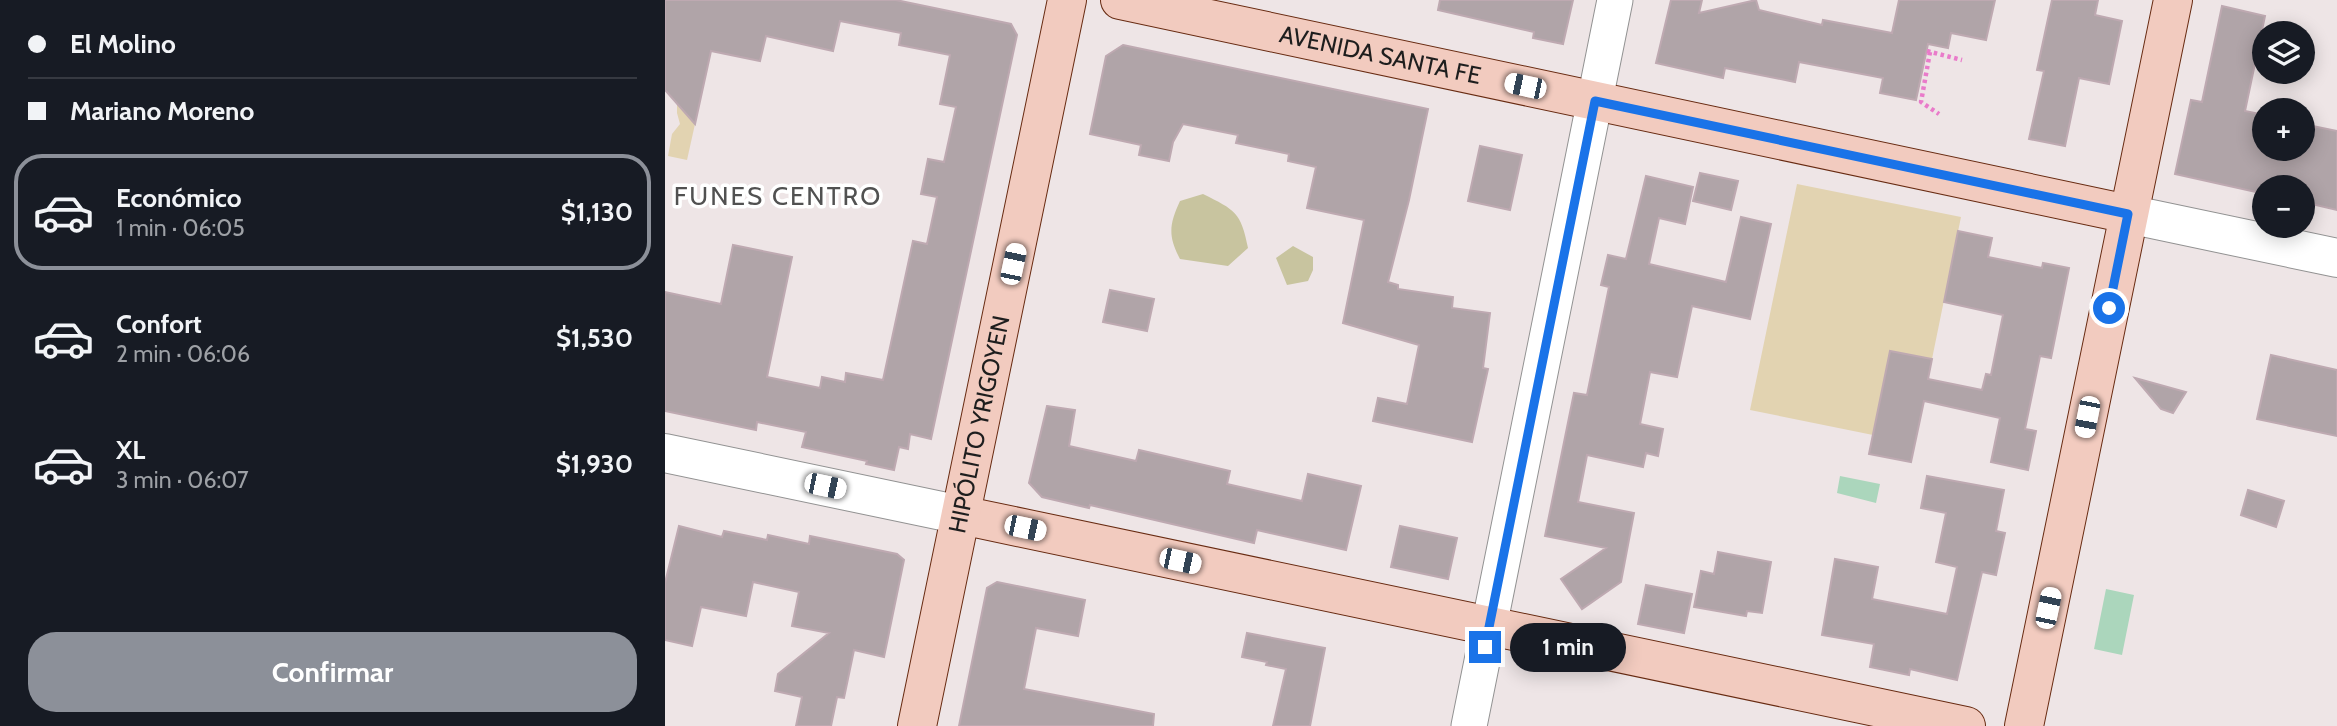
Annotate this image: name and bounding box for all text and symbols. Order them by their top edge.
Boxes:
street label: AVENIDA SANTA FE [1277,19,1484,90]
map controls [2252,21,2315,238]
button: layers [2252,21,2315,84]
text: El Molino [70,28,176,60]
car [1503,71,1548,101]
text: Mariano Moreno [70,95,254,127]
button: + [2252,98,2315,161]
button: − [2252,175,2315,238]
district label: FUNES CENTRO [674,180,882,212]
icon: car [32,181,95,244]
text: Económico [116,182,242,214]
text: $1,130 [561,196,633,228]
text: 1 min · 06:05 [116,214,245,242]
car [999,241,1028,287]
route start [2093,292,2125,324]
icon: car [32,307,95,370]
text: Confort [116,308,202,340]
street label: HIPÓLITO YRIGOYEN [942,313,1015,536]
text: $1,530 [556,322,633,354]
text: 2 min · 06:06 [116,340,250,368]
car [2073,394,2102,440]
icon: car [32,433,95,496]
text: XL [116,434,145,466]
text: $1,930 [556,448,633,480]
text: 3 min · 06:07 [116,466,249,494]
car [803,471,848,501]
car [1003,513,1048,543]
car [1158,546,1203,576]
car [2034,585,2063,631]
callout: 1 min [1509,622,1625,672]
route end [1469,631,1501,663]
button: Confirmar [28,632,637,712]
text: 1 min [1542,633,1594,661]

